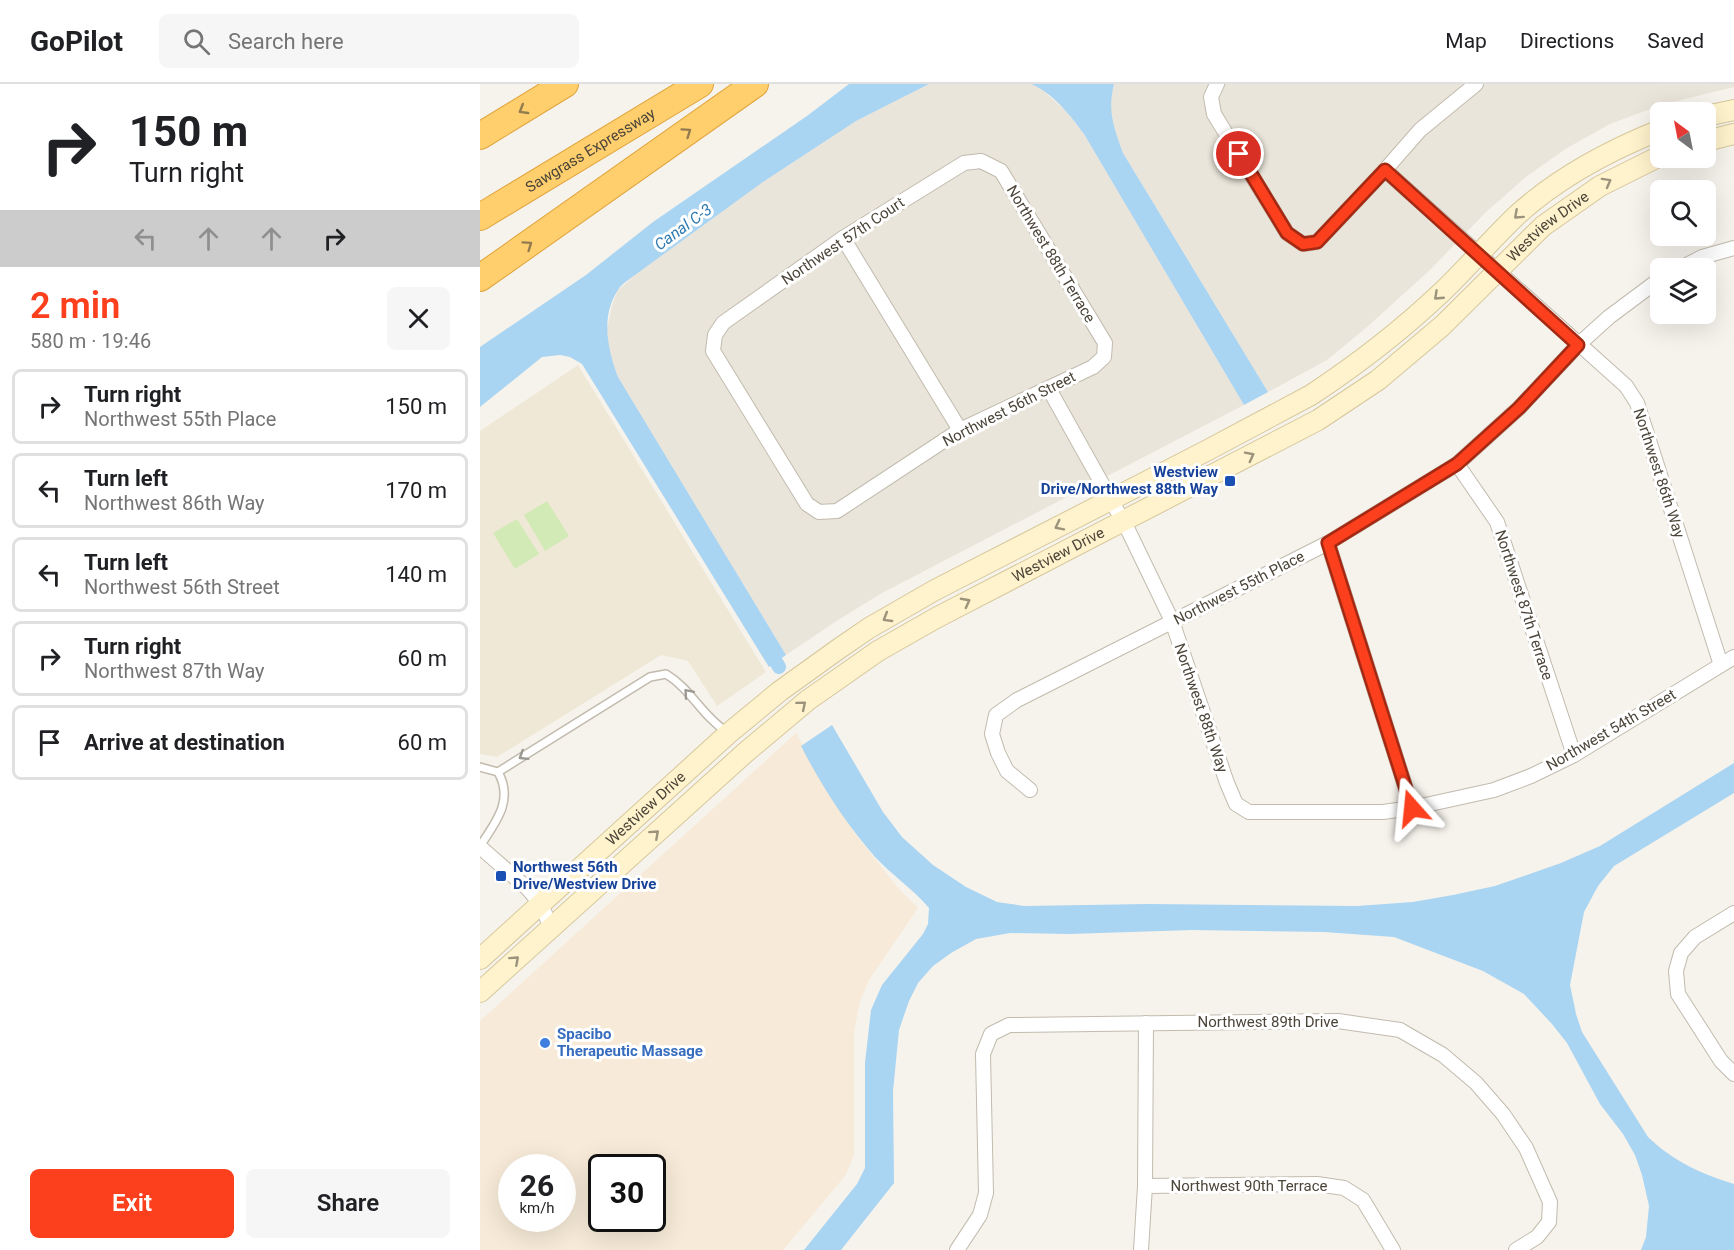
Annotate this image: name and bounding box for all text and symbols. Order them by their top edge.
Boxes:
search box [159,14,579,68]
text: GoPilot [30,25,123,58]
icon: search [180,25,213,58]
text: Search here [228,29,344,54]
text: Map [1445,29,1487,53]
text: Directions [1520,29,1614,53]
text: Saved [1647,29,1704,53]
one-way arrow [519,102,529,114]
north arrow [1650,102,1716,168]
map controls [1650,102,1716,324]
street label: Sawgrass Expressway [522,104,659,196]
text: 150 m [129,107,248,156]
icon: right [30,108,108,186]
one-way arrow [681,128,692,139]
pin [1213,128,1264,179]
icon: arrive [1222,137,1255,170]
text: Turn right [129,157,244,189]
one-way arrow [1601,178,1611,189]
button: search [1650,180,1716,246]
street label: Northwest 88th Terrace [1003,182,1099,326]
street label: Westview Drive [1503,188,1592,266]
street label: Northwest 57th Court [778,193,908,289]
water label: Canal C-3 [651,200,716,254]
one-way arrow [1515,208,1525,219]
icon: left [129,222,162,255]
icon: ahead [192,222,225,255]
icon: ahead [255,222,288,255]
icon: right [318,222,351,255]
one-way arrow [521,241,532,252]
button: layers [1650,258,1716,324]
text: 2 min [30,285,120,327]
button: close [387,287,450,350]
one-way arrow [1434,289,1444,300]
text: 580 m · 19:46 [30,329,151,353]
street label: Northwest 56th Street [940,368,1079,450]
text: Turn right [84,382,181,407]
icon: right [33,390,66,423]
text: 150 m [385,394,447,419]
street label: Northwest 86th Way [1630,406,1688,540]
text: Northwest 55th Place [84,407,276,431]
one-way arrow [1244,452,1255,464]
place label: Westview Drive/Northwest 88th Way [1041,463,1218,498]
text: Turn left [84,466,168,491]
icon: left [33,474,66,507]
marker: Westview Drive/Northwest 88th Way [1223,474,1237,488]
text: 170 m [385,478,447,503]
text: Northwest 86th Way [84,491,265,515]
one-way arrow [1054,519,1065,531]
street label: Westview Drive [1009,523,1107,586]
street label: Northwest 87th Terrace [1491,528,1557,682]
street label: Northwest 55th Place [1171,547,1307,629]
text: Turn left [84,550,168,575]
icon: left [33,558,66,591]
text: 140 m [385,562,447,587]
text: Northwest 56th Street [84,575,280,599]
one-way arrow [960,597,971,609]
one-way arrow [883,610,893,622]
text: Turn right [84,634,181,659]
street label: Northwest 88th Way [1170,641,1232,775]
icon: right [33,642,66,675]
text: 60 m [398,646,447,671]
text: Northwest 87th Way [84,659,265,683]
street label: Northwest 54th Street [1543,685,1679,774]
one-way arrow [684,689,695,700]
one-way arrow [795,701,806,712]
icon: arrive [33,726,66,759]
text: Arrive at destination [84,730,285,755]
text: 60 m [398,730,447,755]
one-way arrow [519,749,530,760]
street label: Westview Drive [602,768,689,849]
position arrow [1380,776,1444,840]
one-way arrow [649,830,659,841]
place label: Northwest 56th Drive/Westview Drive [513,858,656,893]
marker: Northwest 56th Drive/Westview Drive [494,869,508,883]
one-way arrow [509,956,519,967]
street label: Northwest 89th Drive [1198,1013,1339,1031]
place label: Spacibo Therapeutic Massage [557,1025,703,1060]
marker: Spacibo Therapeutic Massage [538,1036,552,1050]
speed limit sign: 30 [588,1154,666,1232]
text: 26 [520,1168,554,1203]
button: Exit [30,1169,234,1238]
button: Share [246,1169,450,1238]
street label: Northwest 90th Terrace [1171,1177,1328,1195]
text: km/h [519,1199,555,1217]

